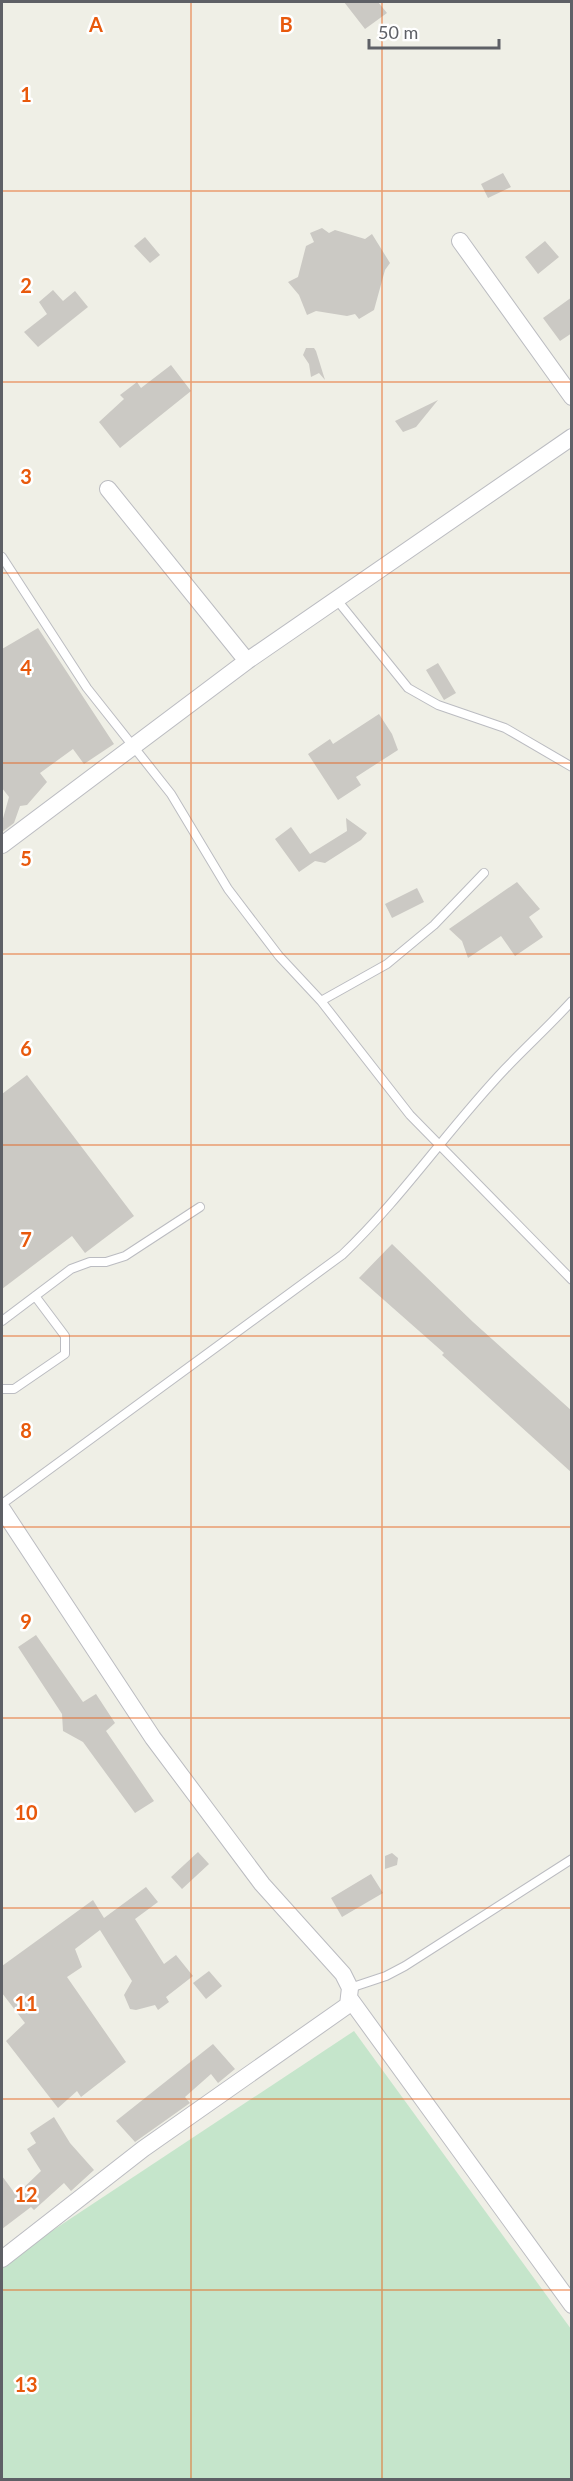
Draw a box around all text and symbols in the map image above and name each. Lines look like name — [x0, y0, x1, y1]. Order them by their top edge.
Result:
text: A — [88, 12, 103, 36]
text: B — [279, 12, 293, 36]
scale bar — [369, 12, 500, 50]
text: 50 m — [378, 21, 418, 43]
text: 1 — [20, 82, 32, 106]
text: 2 — [20, 273, 32, 297]
text: 3 — [20, 464, 32, 488]
text: 4 — [20, 655, 32, 679]
text: 5 — [20, 846, 32, 870]
text: 6 — [20, 1036, 32, 1060]
text: 7 — [20, 1227, 32, 1251]
text: 8 — [20, 1418, 32, 1442]
text: 9 — [20, 1609, 32, 1633]
text: 10 — [14, 1800, 38, 1824]
text: 11 — [14, 1991, 38, 2015]
text: 12 — [14, 2182, 38, 2206]
text: 13 — [14, 2372, 38, 2396]

